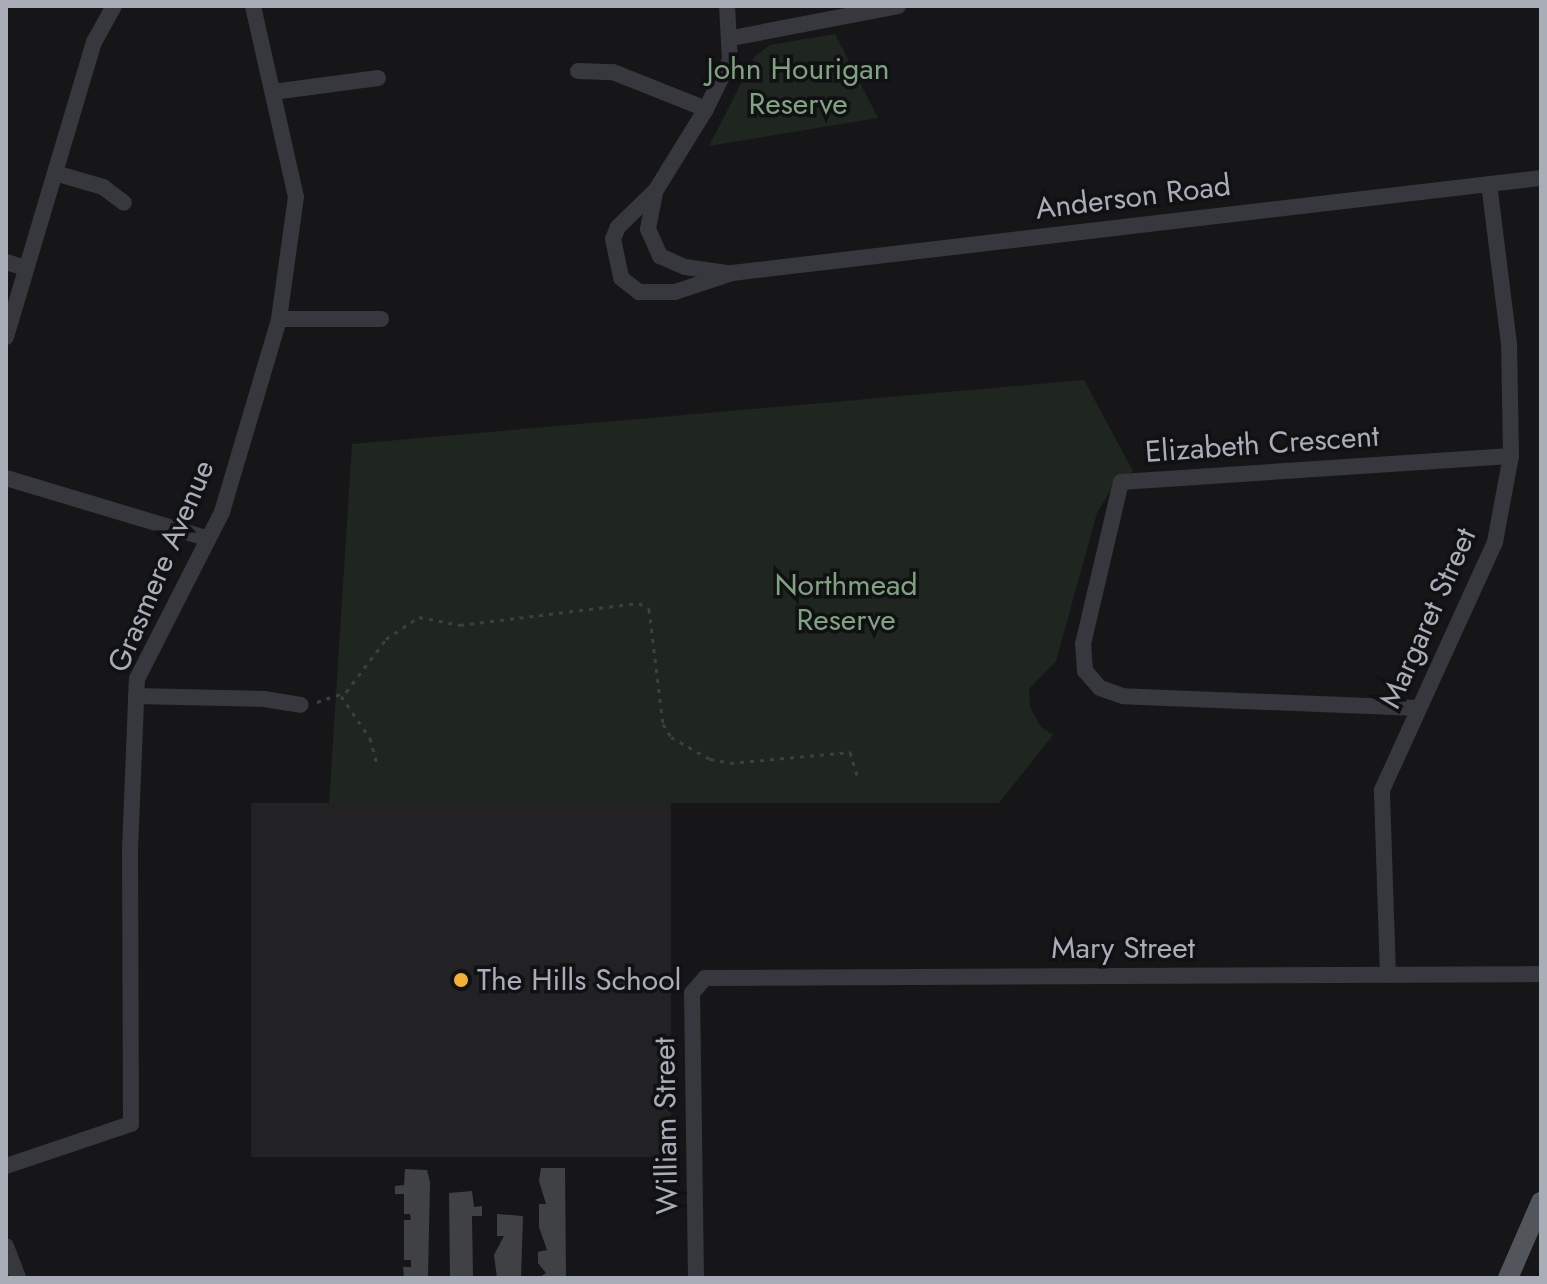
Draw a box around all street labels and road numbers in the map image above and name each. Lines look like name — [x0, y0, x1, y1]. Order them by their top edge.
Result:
street label: Anderson Road — [1033, 167, 1233, 227]
street label: Elizabeth Crescent — [1144, 418, 1380, 470]
street label: Grasmere Avenue — [100, 455, 222, 677]
street label: Margaret Street — [1372, 522, 1484, 714]
street label: Mary Street — [1051, 930, 1195, 966]
street label: William Street — [646, 1037, 686, 1215]

